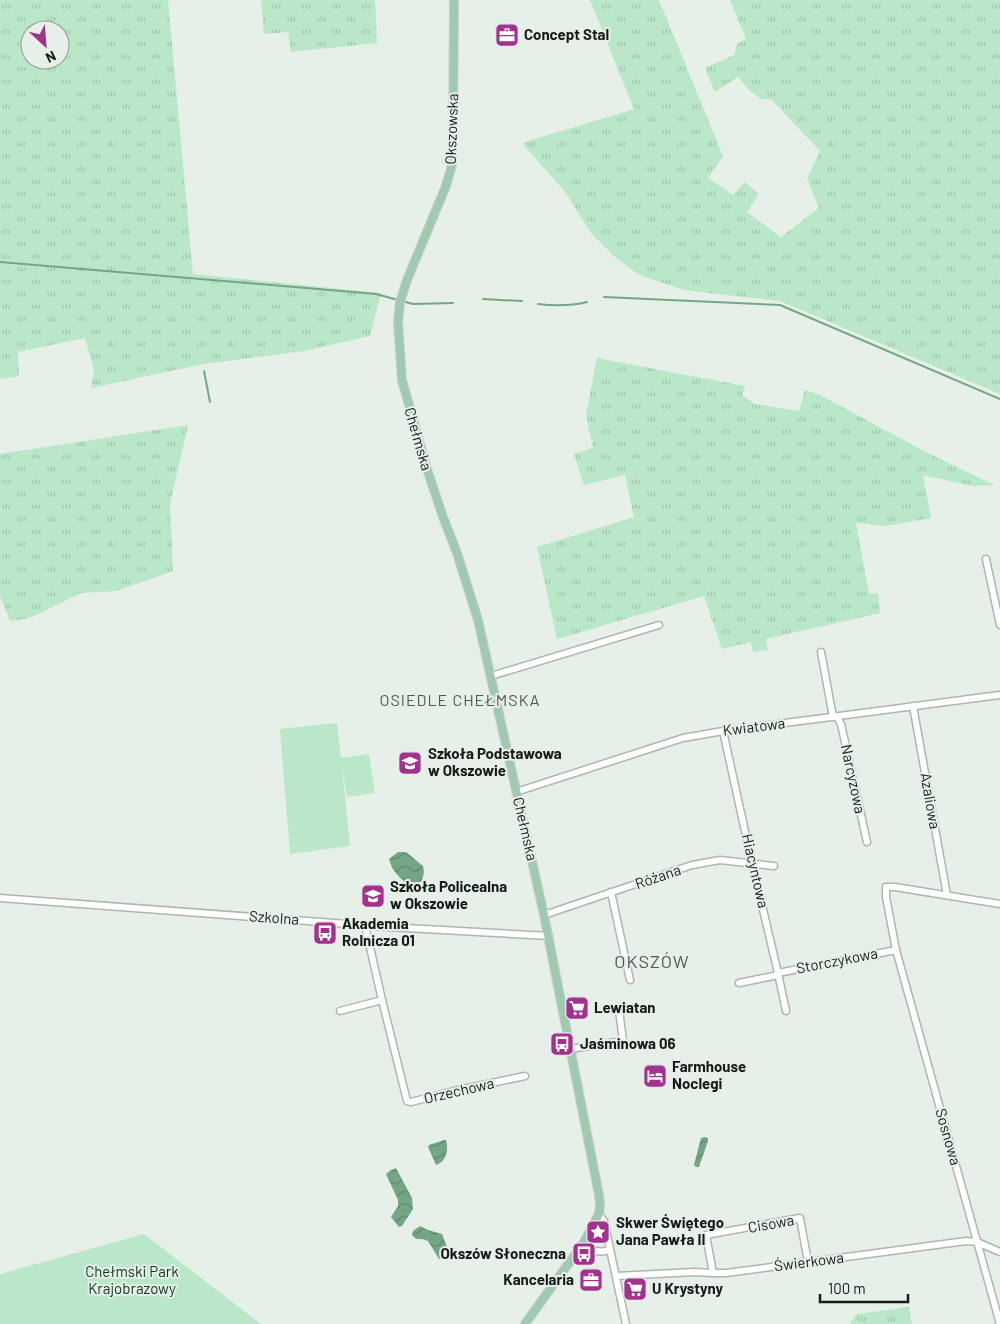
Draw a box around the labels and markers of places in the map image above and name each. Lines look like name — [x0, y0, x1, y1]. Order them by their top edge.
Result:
office icon: Concept Stal — [494, 22, 520, 48]
place label: Concept Stal — [524, 25, 609, 43]
place label: Szkoła Podstawowa w Okszowie — [428, 744, 562, 779]
school or university icon: Szkoła Podstawowa w Okszowie — [397, 750, 423, 776]
place label: Szkoła Policealna w Okszowie — [390, 877, 507, 912]
school or university icon: Szkoła Policealna w Okszowie — [360, 883, 386, 909]
place label: Akademia Rolnicza 01 — [342, 914, 415, 949]
bus stop icon: Akademia Rolnicza 01 — [312, 920, 338, 946]
supermarket icon: Lewiatan — [564, 995, 590, 1021]
place label: Lewiatan — [594, 998, 656, 1016]
bus stop icon: Jaśminowa 06 — [549, 1031, 575, 1057]
place label: Jaśminowa 06 — [580, 1034, 676, 1052]
place label: Farmhouse Noclegi — [672, 1057, 746, 1092]
hotel icon: Farmhouse Noclegi — [642, 1063, 668, 1089]
place label: Skwer Świętego Jana Pawła II — [616, 1213, 724, 1248]
place icon: Skwer Świętego Jana Pawła II — [585, 1219, 611, 1245]
bus stop icon: Okszów Słoneczna — [571, 1241, 597, 1267]
place label: Okszów Słoneczna — [441, 1244, 566, 1262]
office icon: Kancelaria — [578, 1267, 604, 1293]
place label: Kancelaria — [503, 1270, 574, 1288]
supermarket icon: U Krystyny — [622, 1276, 648, 1302]
place label: U Krystyny — [652, 1279, 723, 1297]

